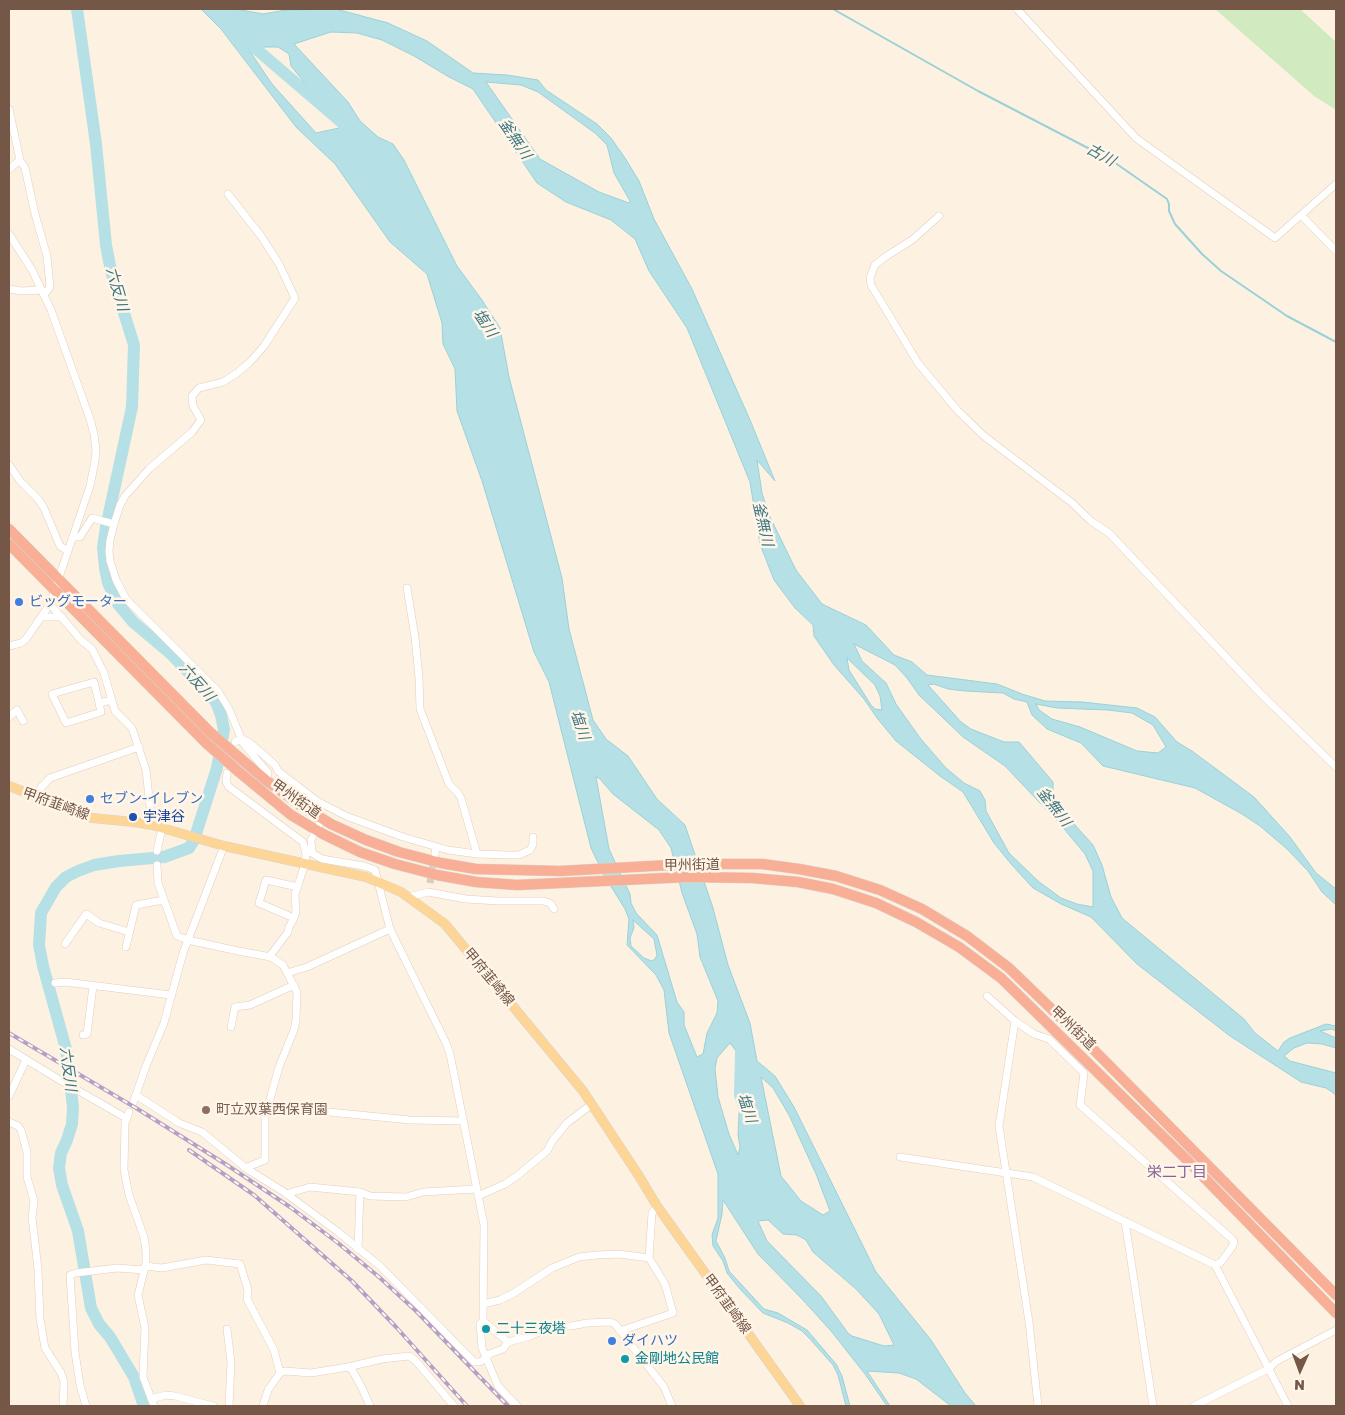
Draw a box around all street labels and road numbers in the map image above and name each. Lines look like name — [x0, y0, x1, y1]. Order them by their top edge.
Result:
street label: 甲州街道 — [268, 776, 324, 822]
street label: 甲府韮崎線 — [20, 784, 92, 824]
street label: 甲州街道 — [664, 856, 720, 874]
street label: 甲府韮崎線 — [460, 945, 518, 1009]
street label: 甲州街道 — [1047, 1003, 1099, 1053]
street label: 甲府韮崎線 — [700, 1271, 754, 1337]

